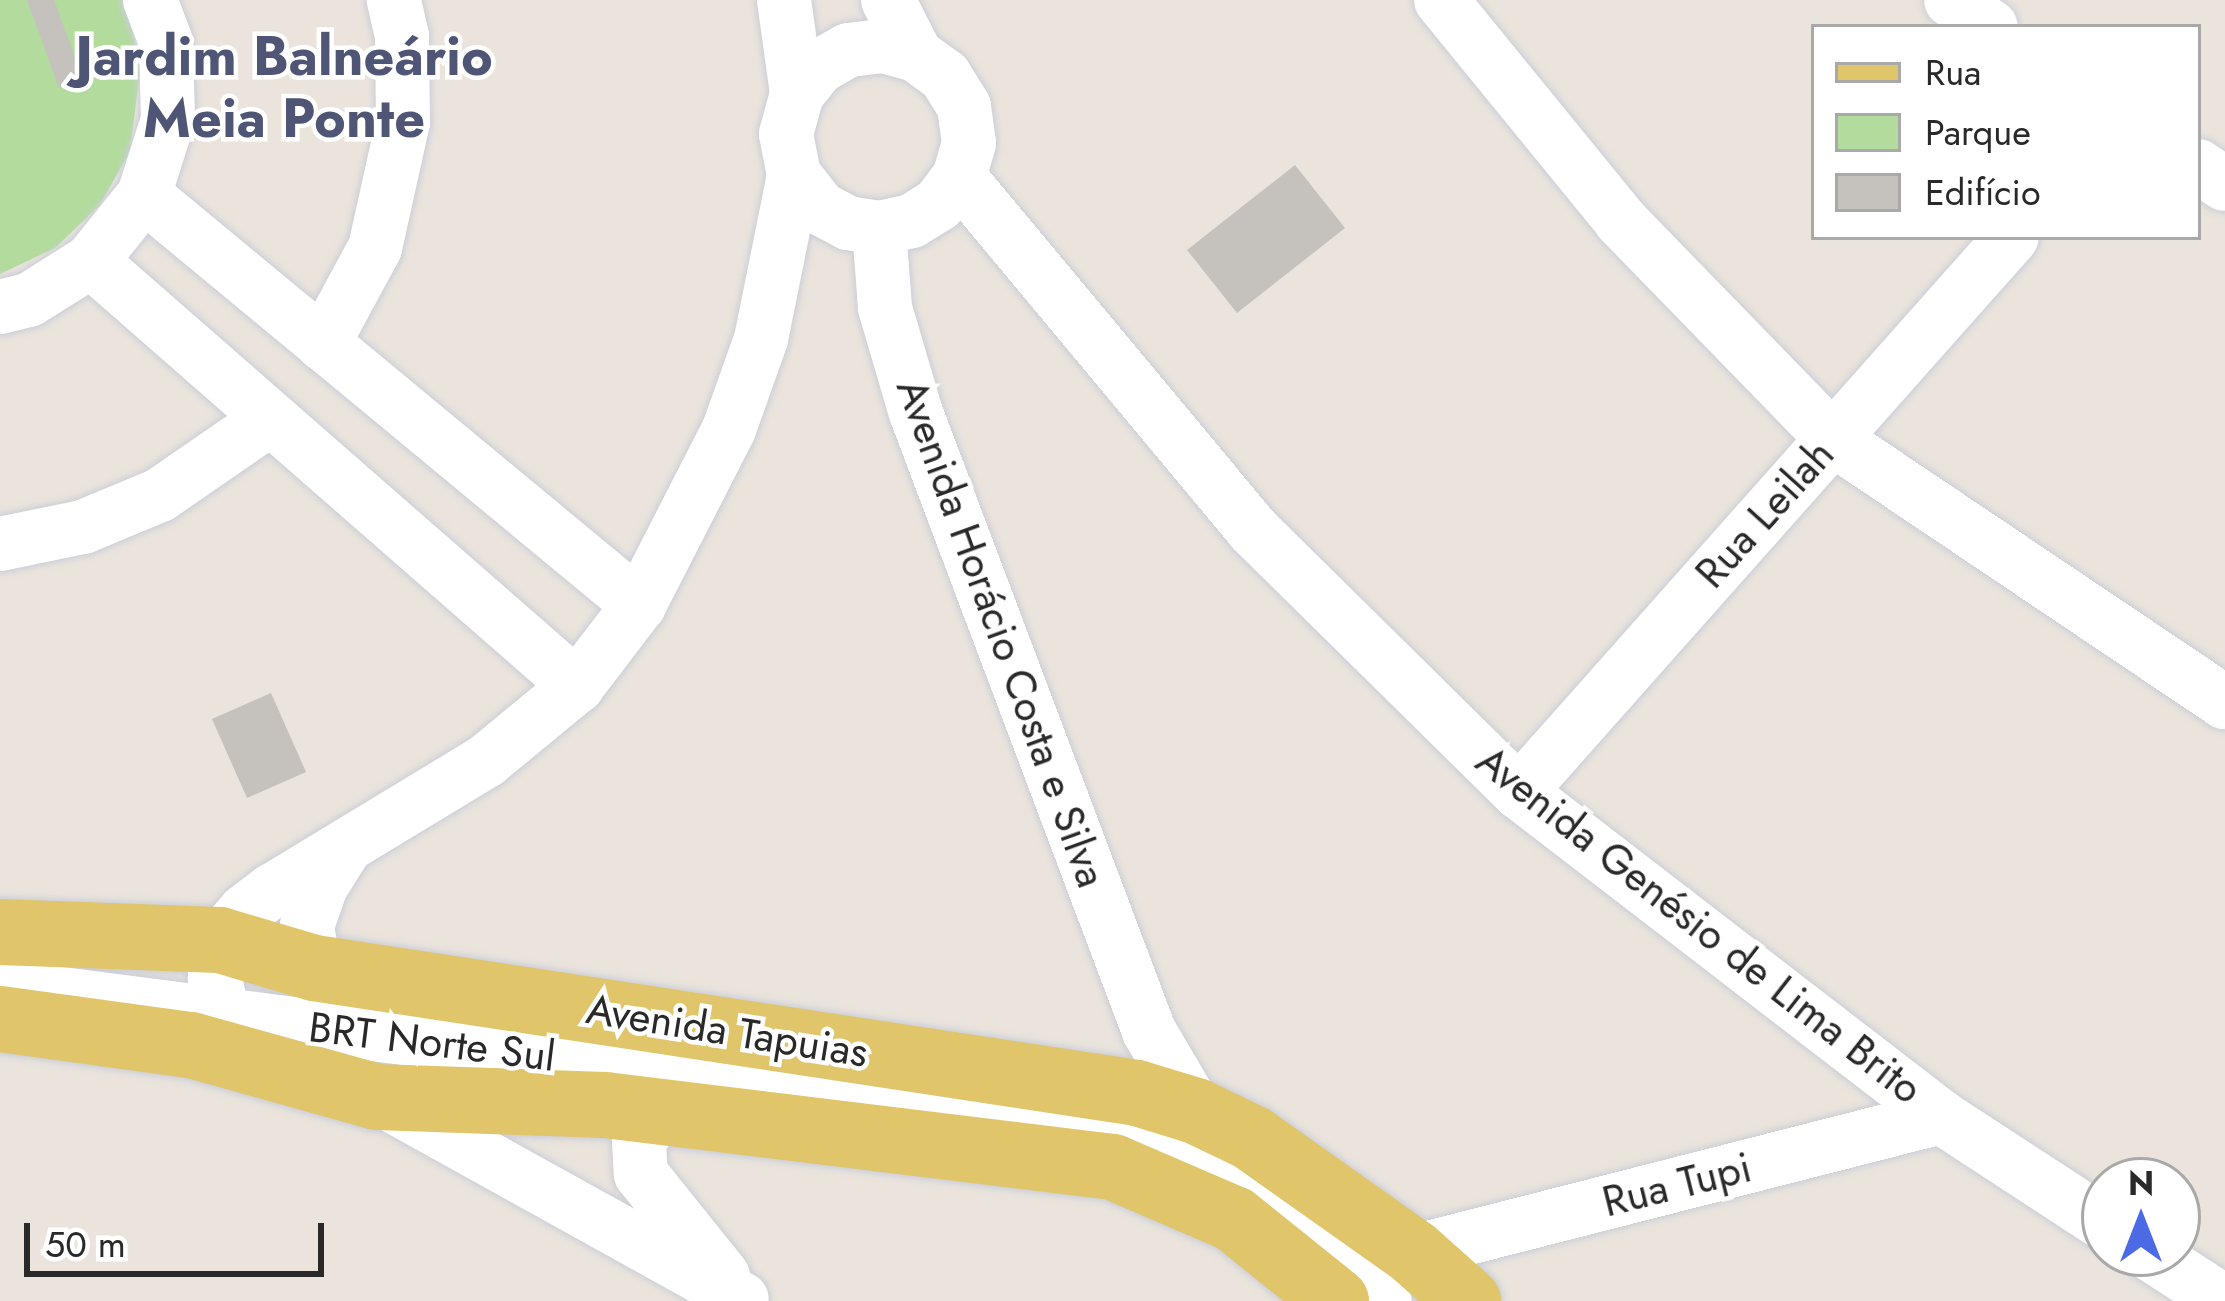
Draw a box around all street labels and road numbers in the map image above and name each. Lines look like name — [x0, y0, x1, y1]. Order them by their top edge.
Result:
street label: Avenida Horácio Costa e Silva — [885, 372, 1117, 894]
street label: Rua Leilah — [1685, 430, 1845, 598]
street label: Avenida Genésio de Lima Brito — [1466, 735, 1932, 1115]
street label: Avenida Tapuias — [583, 984, 871, 1078]
street label: BRT Norte Sul — [306, 1002, 558, 1082]
street label: Rua Tupi — [1597, 1142, 1757, 1228]

